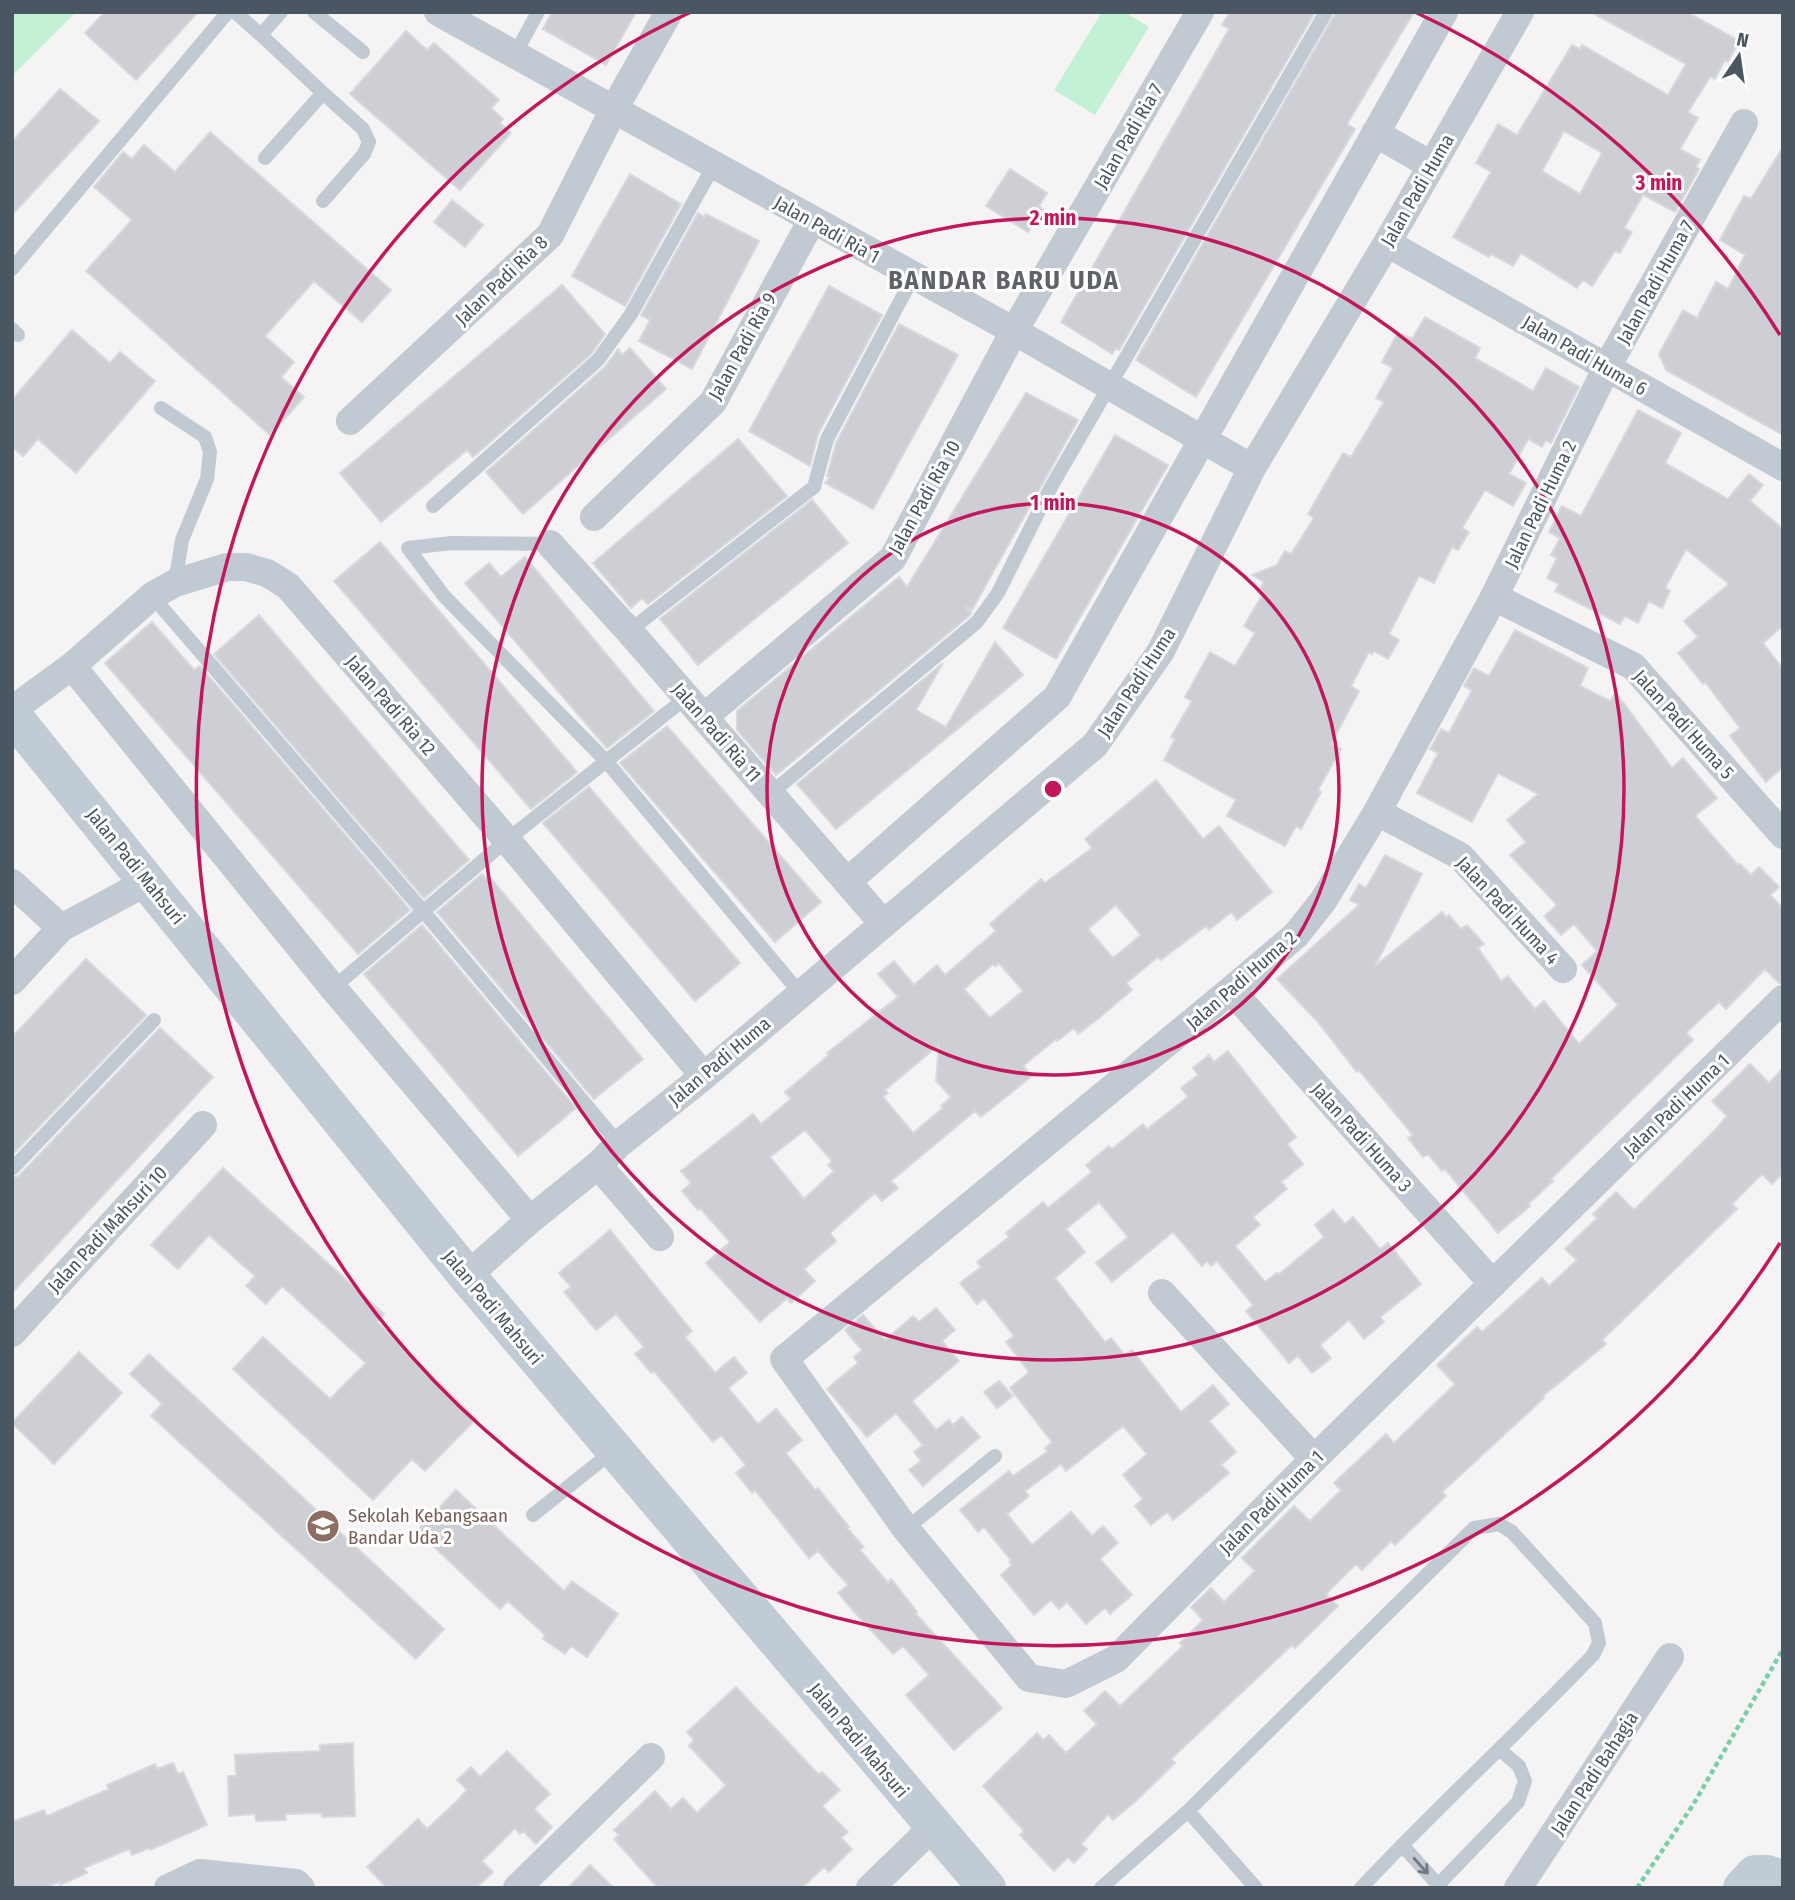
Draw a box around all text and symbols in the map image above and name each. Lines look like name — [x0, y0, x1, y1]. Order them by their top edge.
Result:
north arrow — [1704, 21, 1774, 91]
text: N — [1735, 27, 1751, 52]
street label: Jalan Padi Ria 7 — [1089, 79, 1168, 193]
street label: Jalan Padi Huma — [1376, 130, 1459, 251]
text: 3 min — [1635, 170, 1682, 196]
street label: Jalan Padi Ria 1 — [770, 191, 884, 268]
text: 2 min — [1029, 205, 1076, 231]
street label: Jalan Padi Huma 7 — [1612, 216, 1699, 348]
street label: Jalan Padi Ria 8 — [451, 231, 552, 330]
district label: BANDAR BARU UDA — [888, 265, 1120, 296]
street label: Jalan Padi Ria 9 — [704, 289, 781, 404]
street label: Jalan Padi Huma 6 — [1518, 310, 1651, 400]
street label: Jalan Padi Ria 10 — [884, 436, 965, 558]
street label: Jalan Padi Huma 2 — [1500, 437, 1581, 572]
text: 1 min — [1030, 490, 1076, 516]
street label: Jalan Padi Huma — [1092, 623, 1180, 741]
street label: Jalan Padi Ria 12 — [341, 650, 440, 760]
street label: Jalan Padi Huma 5 — [1628, 665, 1739, 784]
street label: Jalan Padi Ria 11 — [667, 678, 766, 787]
centre of rings — [1041, 777, 1065, 801]
street label: Jalan Padi Mahsuri — [82, 804, 190, 929]
street label: Jalan Padi Huma 4 — [1452, 851, 1564, 969]
street label: Jalan Padi Huma 2 — [1181, 926, 1301, 1035]
street label: Jalan Padi Huma — [664, 1012, 775, 1111]
street label: Jalan Padi Huma 1 — [1619, 1049, 1734, 1162]
street label: Jalan Padi Huma 3 — [1307, 1078, 1417, 1197]
street label: Jalan Padi Mahsuri 10 — [43, 1161, 172, 1297]
street label: Jalan Padi Mahsuri — [438, 1245, 547, 1369]
street label: Jalan Padi Huma 1 — [1214, 1445, 1328, 1559]
place label: Sekolah Kebangsaan Bandar Uda 2 — [348, 1504, 508, 1549]
school or university icon: Sekolah Kebangsaan Bandar Uda 2 — [304, 1507, 342, 1545]
street label: Jalan Padi Mahsuri — [804, 1678, 913, 1802]
street label: Jalan Padi Bahagia — [1546, 1707, 1643, 1839]
one-way arrow — [1413, 1857, 1429, 1875]

